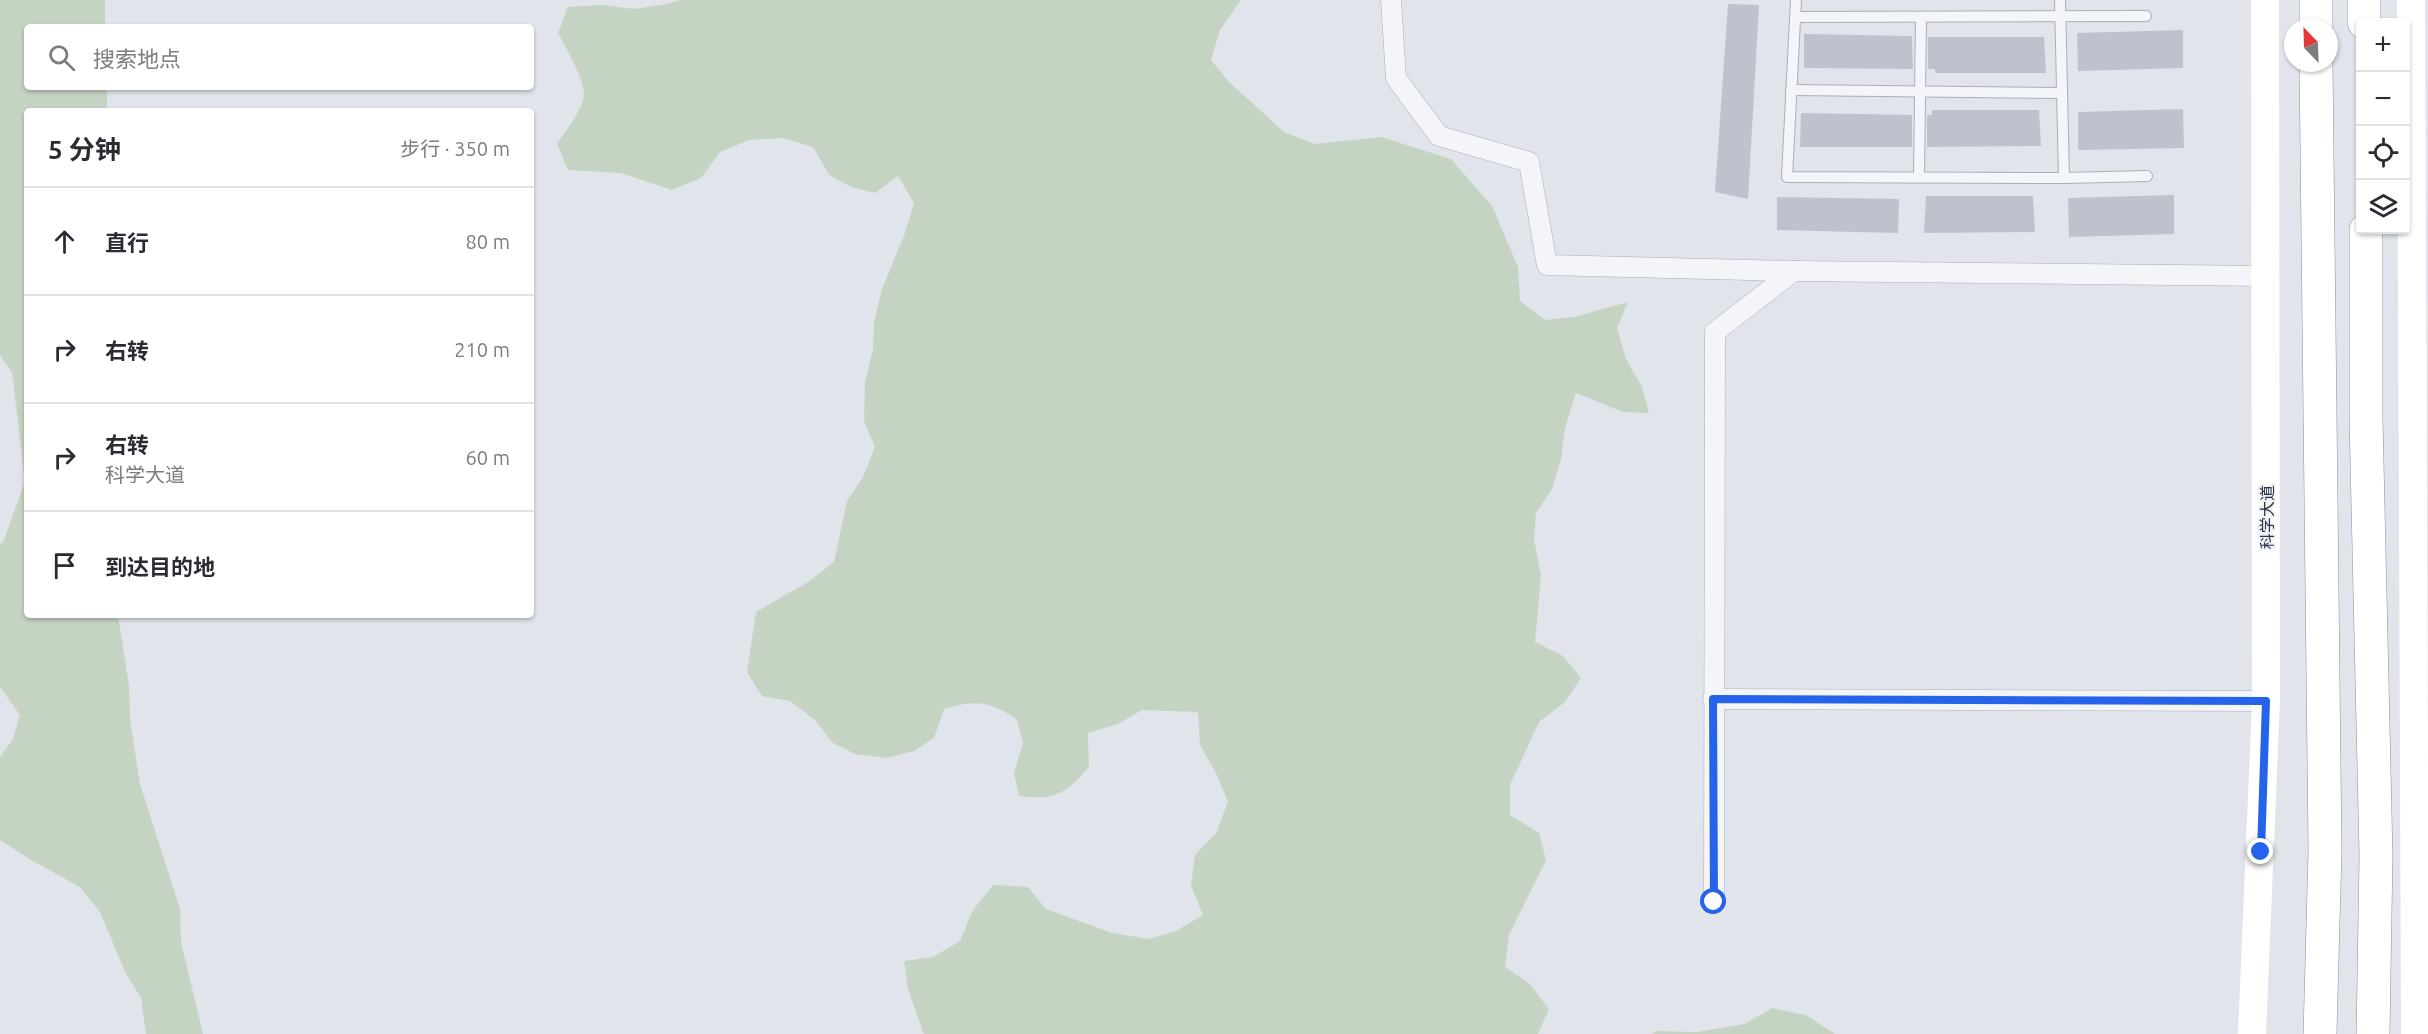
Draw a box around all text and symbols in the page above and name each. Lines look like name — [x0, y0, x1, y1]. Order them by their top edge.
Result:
north arrow — [2284, 18, 2338, 72]
map controls — [2356, 18, 2410, 234]
button: + — [2356, 18, 2410, 72]
search box — [24, 24, 534, 90]
icon: search — [45, 41, 78, 74]
text: 搜索地点 — [93, 46, 181, 71]
button: − — [2356, 72, 2410, 126]
button: locate — [2356, 126, 2410, 180]
text: 5 分钟 — [48, 135, 121, 164]
text: 步行 · 350 m — [400, 137, 510, 160]
button: layers — [2356, 180, 2410, 234]
icon: ahead — [48, 225, 81, 258]
text: 直行 — [105, 230, 149, 255]
text: 80 m — [466, 230, 510, 253]
icon: right — [48, 333, 81, 366]
text: 右转 — [105, 338, 149, 363]
text: 210 m — [454, 338, 510, 361]
text: 右转 — [105, 432, 149, 457]
icon: right — [48, 441, 81, 474]
text: 60 m — [466, 446, 510, 469]
text: 科学大道 — [105, 463, 185, 486]
street label: 科学大道 — [2258, 485, 2276, 549]
icon: arrive — [48, 549, 81, 582]
text: 到达目的地 — [105, 554, 215, 579]
route end — [2247, 838, 2273, 864]
route start — [1700, 888, 1726, 914]

